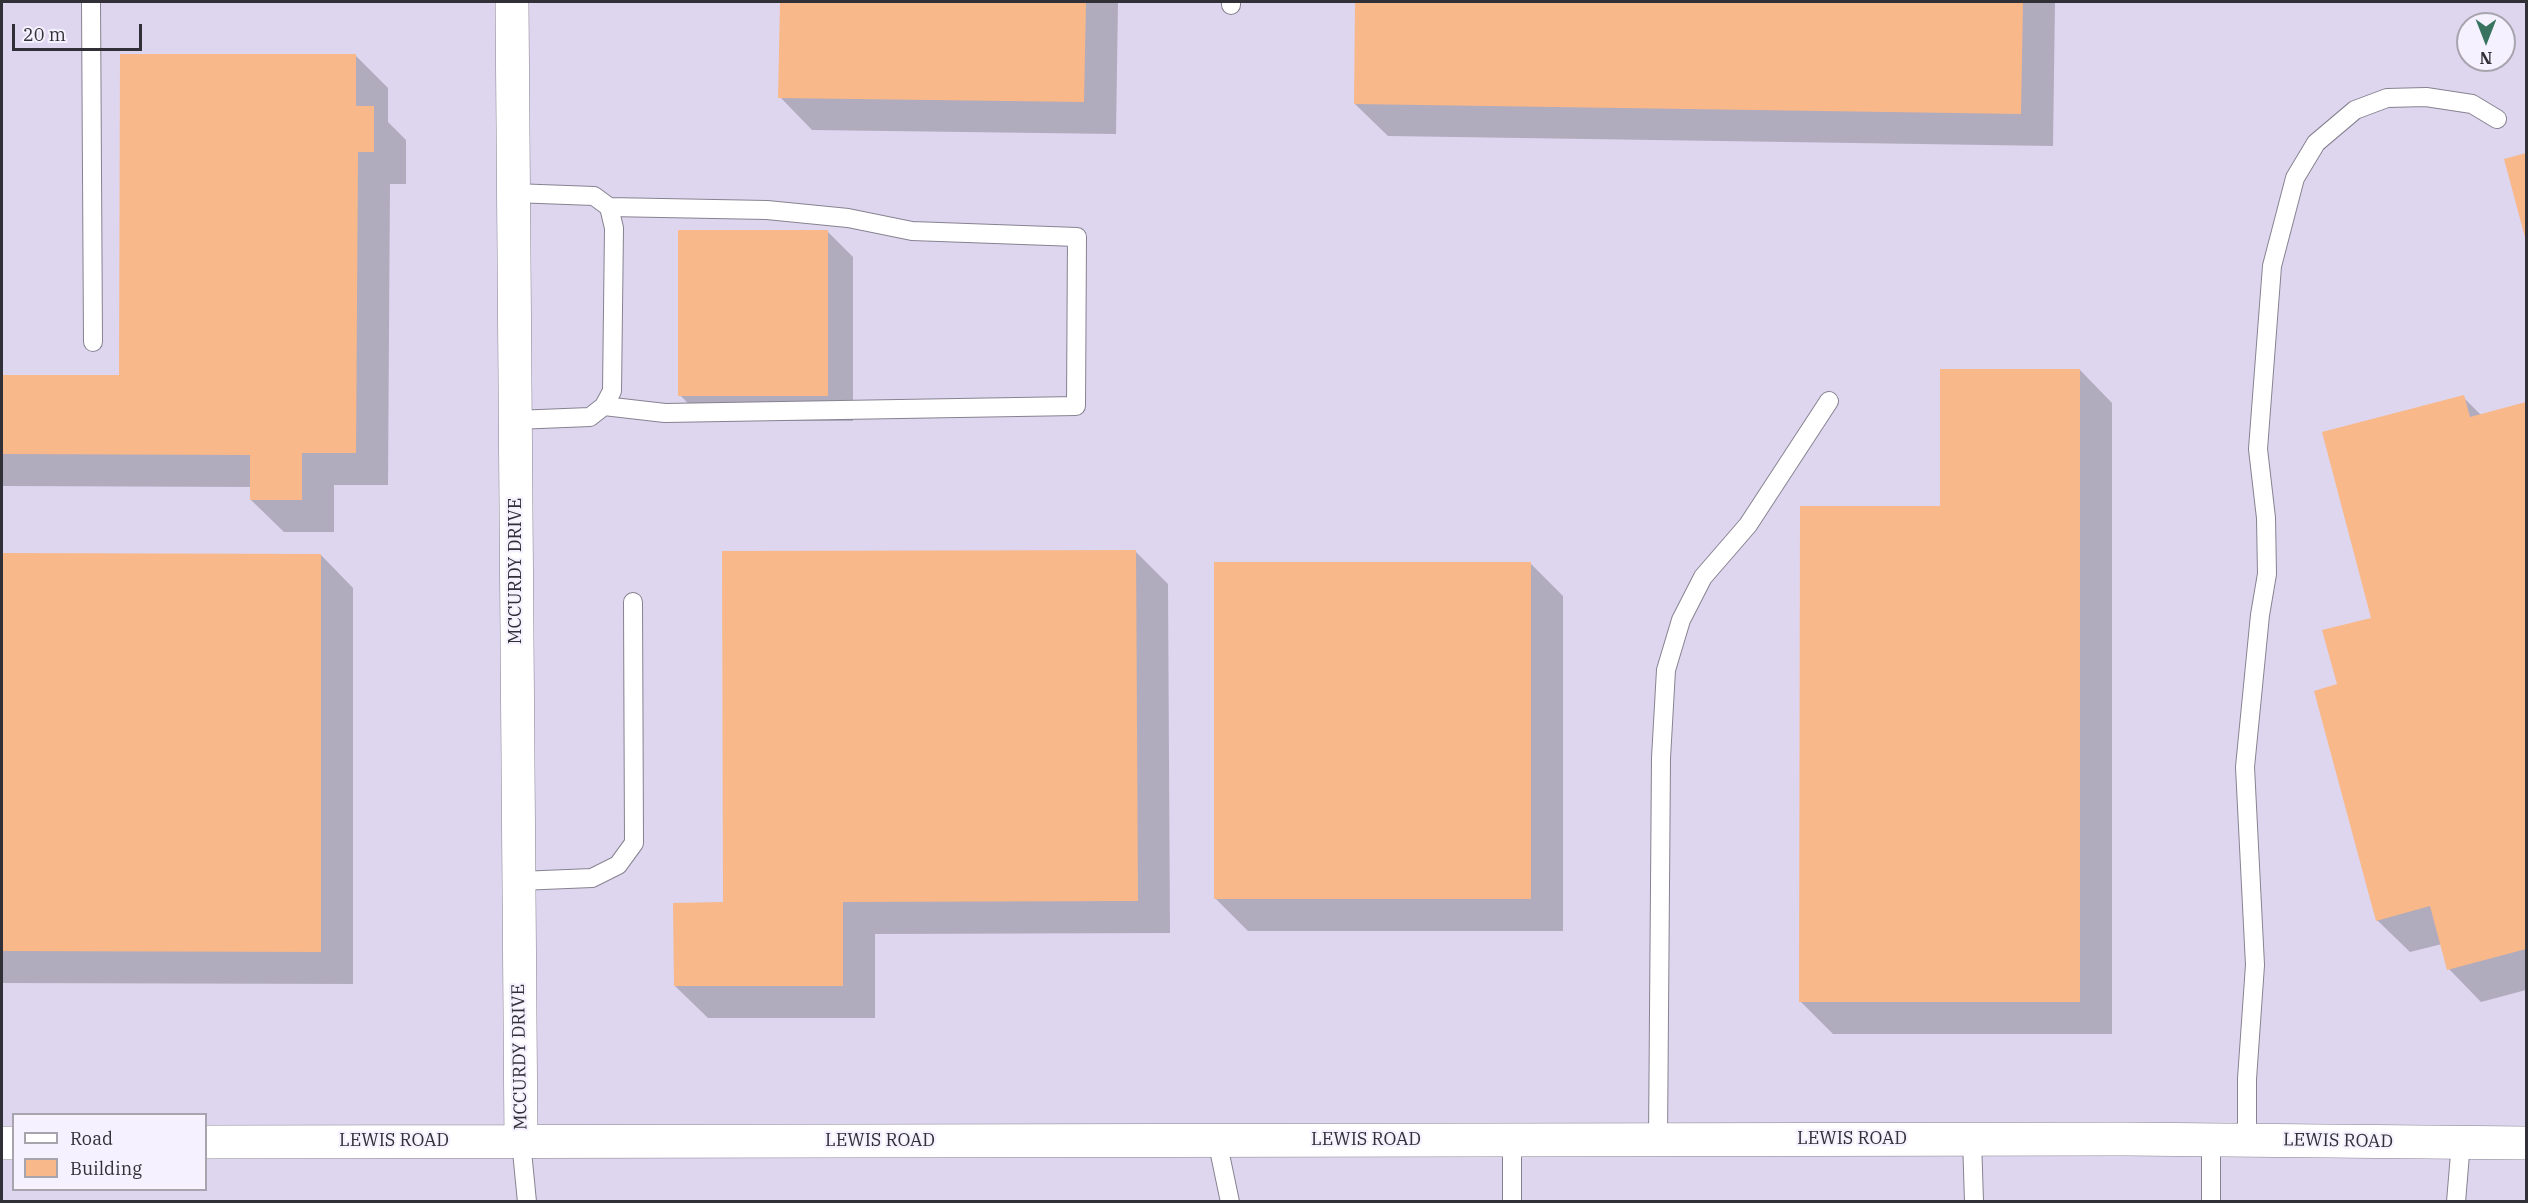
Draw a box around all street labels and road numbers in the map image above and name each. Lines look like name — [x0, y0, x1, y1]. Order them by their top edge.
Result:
street label: MCCURDY DRIVE — [505, 498, 527, 644]
street label: MCCURDY DRIVE — [508, 984, 532, 1130]
street label: LEWIS ROAD — [1797, 1128, 1907, 1150]
street label: LEWIS ROAD — [1311, 1129, 1421, 1151]
street label: LEWIS ROAD — [2283, 1129, 2393, 1153]
street label: LEWIS ROAD — [339, 1130, 449, 1152]
street label: LEWIS ROAD — [825, 1130, 935, 1152]

